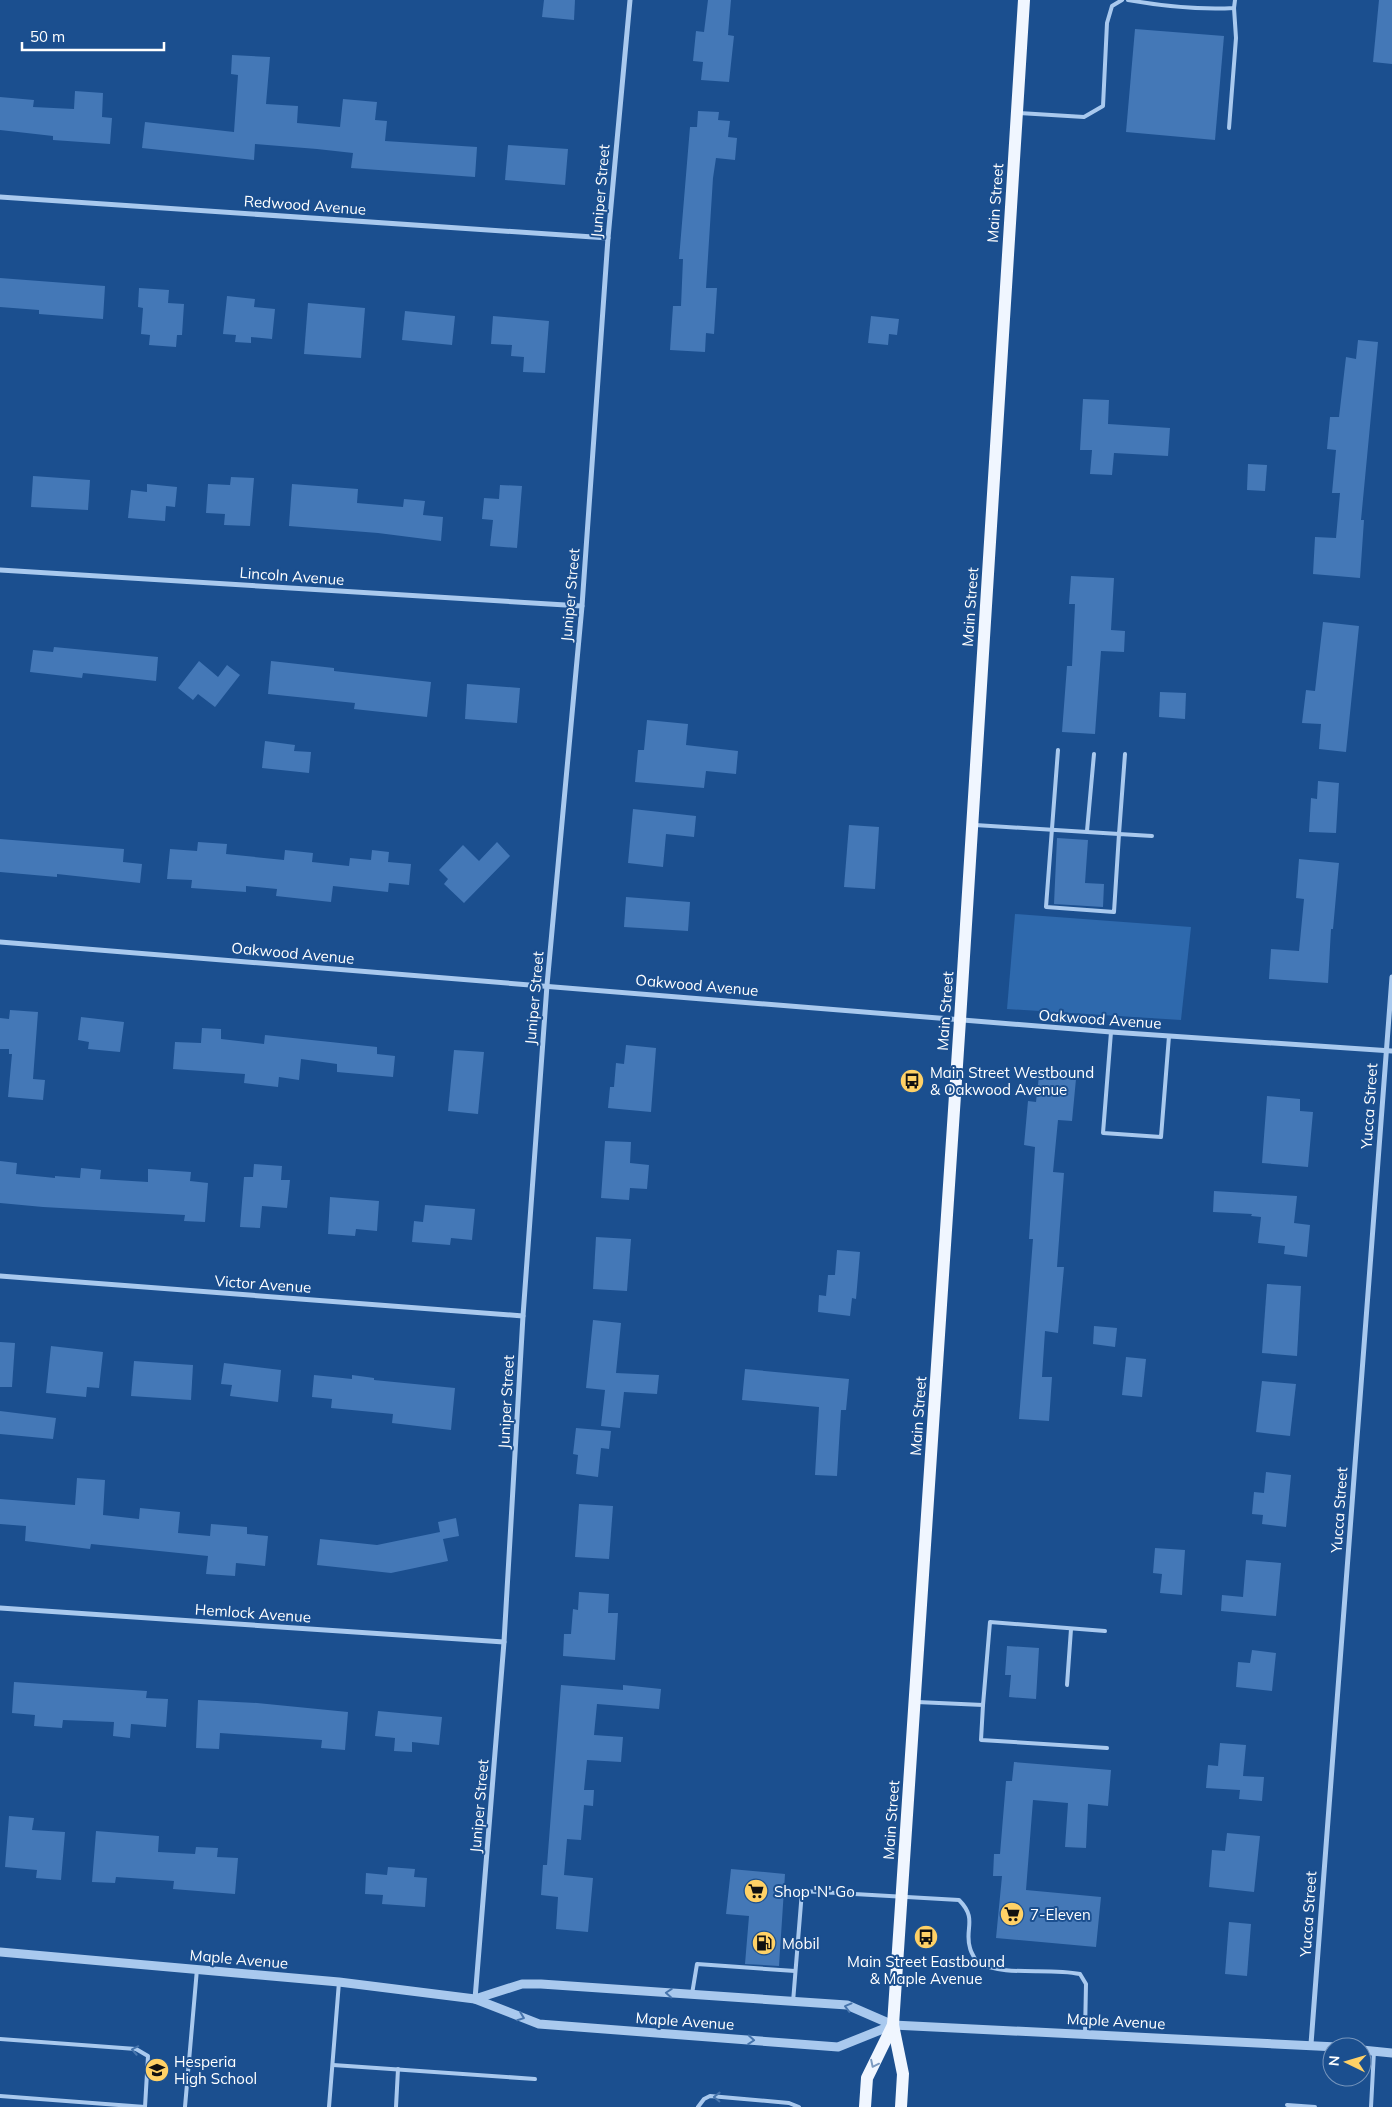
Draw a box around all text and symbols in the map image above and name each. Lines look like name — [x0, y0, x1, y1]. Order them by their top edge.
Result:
scale bar — [22, 20, 165, 52]
text: 50 m — [30, 27, 65, 46]
street label: Juniper Street — [586, 143, 614, 239]
street label: Main Street — [983, 163, 1007, 243]
street label: Redwood Avenue — [243, 191, 367, 219]
street label: Juniper Street — [556, 547, 584, 643]
street label: Lincoln Avenue — [239, 563, 345, 589]
street label: Main Street — [958, 567, 982, 647]
street label: Oakwood Avenue — [231, 938, 355, 968]
street label: Juniper Street — [520, 950, 548, 1046]
street label: Oakwood Avenue — [635, 970, 759, 1000]
street label: Main Street — [933, 971, 957, 1051]
street label: Oakwood Avenue — [1038, 1005, 1162, 1033]
place label: Main Street Westbound & Oakwood Avenue — [930, 1063, 1094, 1099]
street label: Yucca Street — [1356, 1063, 1381, 1150]
bus stop icon: Main Street Westbound & Oakwood Avenue — [899, 1068, 925, 1094]
street label: Victor Avenue — [214, 1271, 312, 1297]
street label: Juniper Street — [494, 1355, 518, 1449]
street label: Main Street — [906, 1376, 930, 1456]
street label: Yucca Street — [1326, 1467, 1351, 1554]
street label: Hemlock Avenue — [194, 1599, 312, 1627]
street label: Juniper Street — [465, 1758, 493, 1854]
street label: Main Street — [879, 1780, 903, 1860]
street label: Yucca Street — [1295, 1871, 1320, 1958]
supermarket icon: Shop 'N' Go — [743, 1878, 769, 1904]
place label: Shop 'N' Go — [774, 1882, 855, 1901]
supermarket icon: 7-Eleven — [999, 1901, 1025, 1927]
place label: 7-Eleven — [1030, 1905, 1091, 1924]
bus stop icon: Main Street Eastbound & Maple Avenue — [913, 1924, 939, 1950]
fuel station icon: Mobil — [751, 1930, 777, 1956]
place label: Mobil — [782, 1934, 820, 1953]
street label: Maple Avenue — [189, 1945, 289, 1973]
place label: Main Street Eastbound & Maple Avenue — [847, 1952, 1005, 1988]
one-way arrow — [664, 1987, 672, 1998]
one-way arrow — [844, 2002, 852, 2013]
street label: Maple Avenue — [635, 2008, 735, 2034]
street label: Maple Avenue — [1066, 2009, 1166, 2033]
one-way arrow — [516, 2011, 525, 2021]
one-way arrow — [748, 2034, 756, 2045]
north arrow — [1322, 2037, 1372, 2087]
one-way arrow — [131, 2045, 140, 2056]
place label: Hesperia High School — [174, 2052, 257, 2088]
text: N — [1325, 2055, 1343, 2067]
school or university icon: Hesperia High School — [144, 2057, 170, 2083]
one-way arrow — [870, 2059, 880, 2068]
one-way arrow — [712, 2092, 720, 2102]

